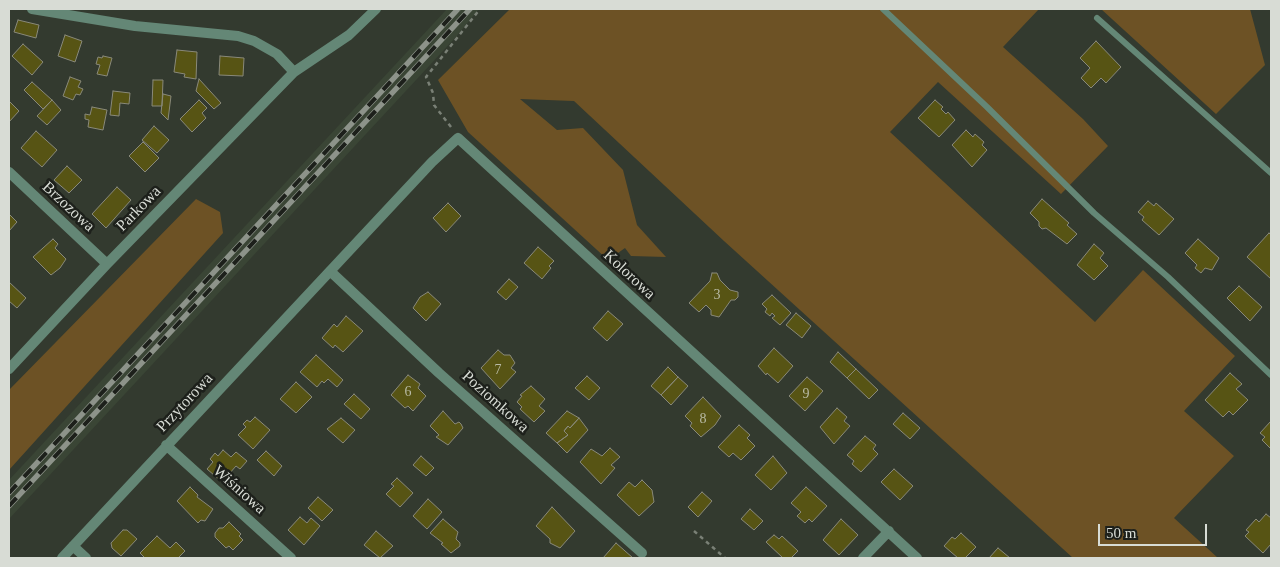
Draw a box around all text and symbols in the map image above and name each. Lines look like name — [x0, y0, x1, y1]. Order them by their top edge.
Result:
street label: Brzozowa — [38, 178, 98, 236]
street label: Parkowa — [113, 182, 165, 236]
street label: Kolorowa — [599, 246, 659, 304]
house number: 3 — [714, 287, 720, 303]
house number: 7 — [494, 362, 502, 378]
street label: Poziomkowa — [458, 367, 532, 437]
street label: Przytorowa — [153, 369, 217, 437]
house number: 6 — [404, 384, 412, 400]
house number: 9 — [802, 386, 809, 402]
house number: 8 — [700, 411, 706, 427]
street label: Wiśniowa — [209, 461, 269, 519]
scale bar — [1100, 514, 1209, 546]
text: 50 m — [1106, 525, 1136, 541]

